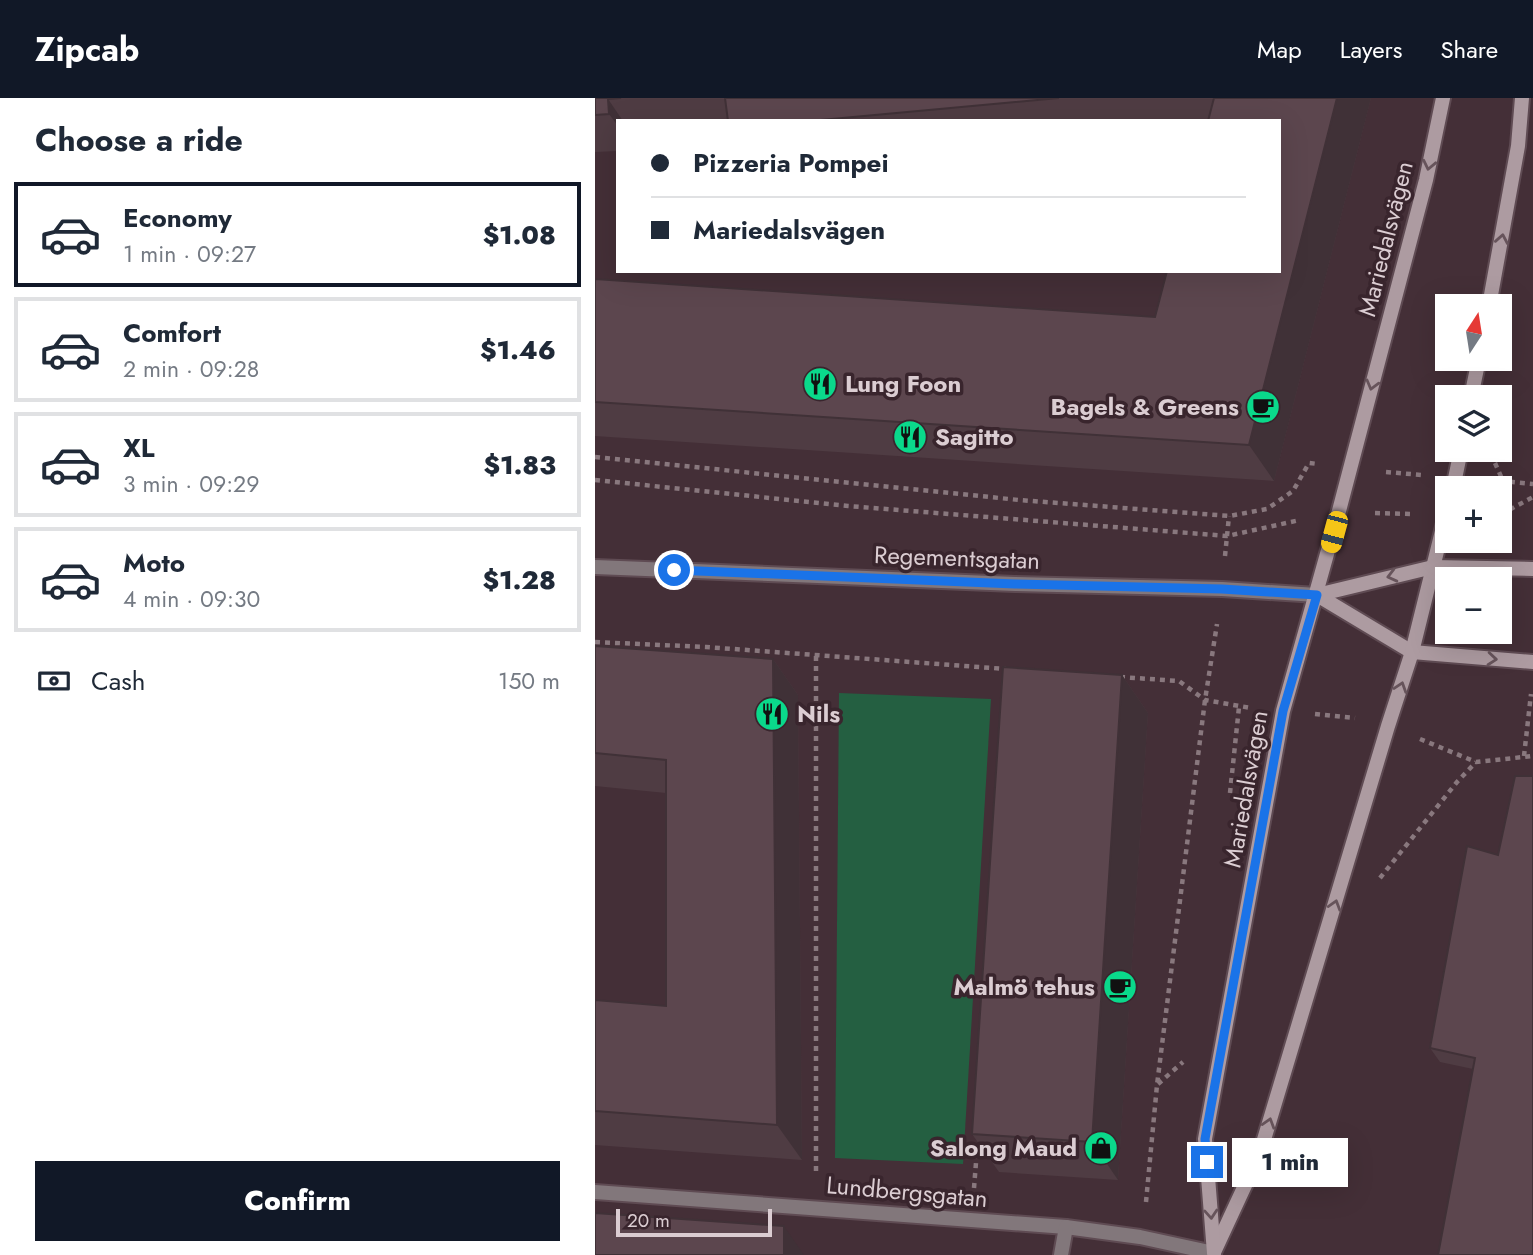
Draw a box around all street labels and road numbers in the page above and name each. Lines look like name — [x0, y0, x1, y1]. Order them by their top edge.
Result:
street label: Mariedalsvägen — [1349, 158, 1422, 320]
street label: Regementsgatan — [873, 537, 1041, 578]
street label: Mariedalsvägen — [1214, 708, 1277, 870]
street label: Lundbergsgatan — [825, 1167, 989, 1216]

